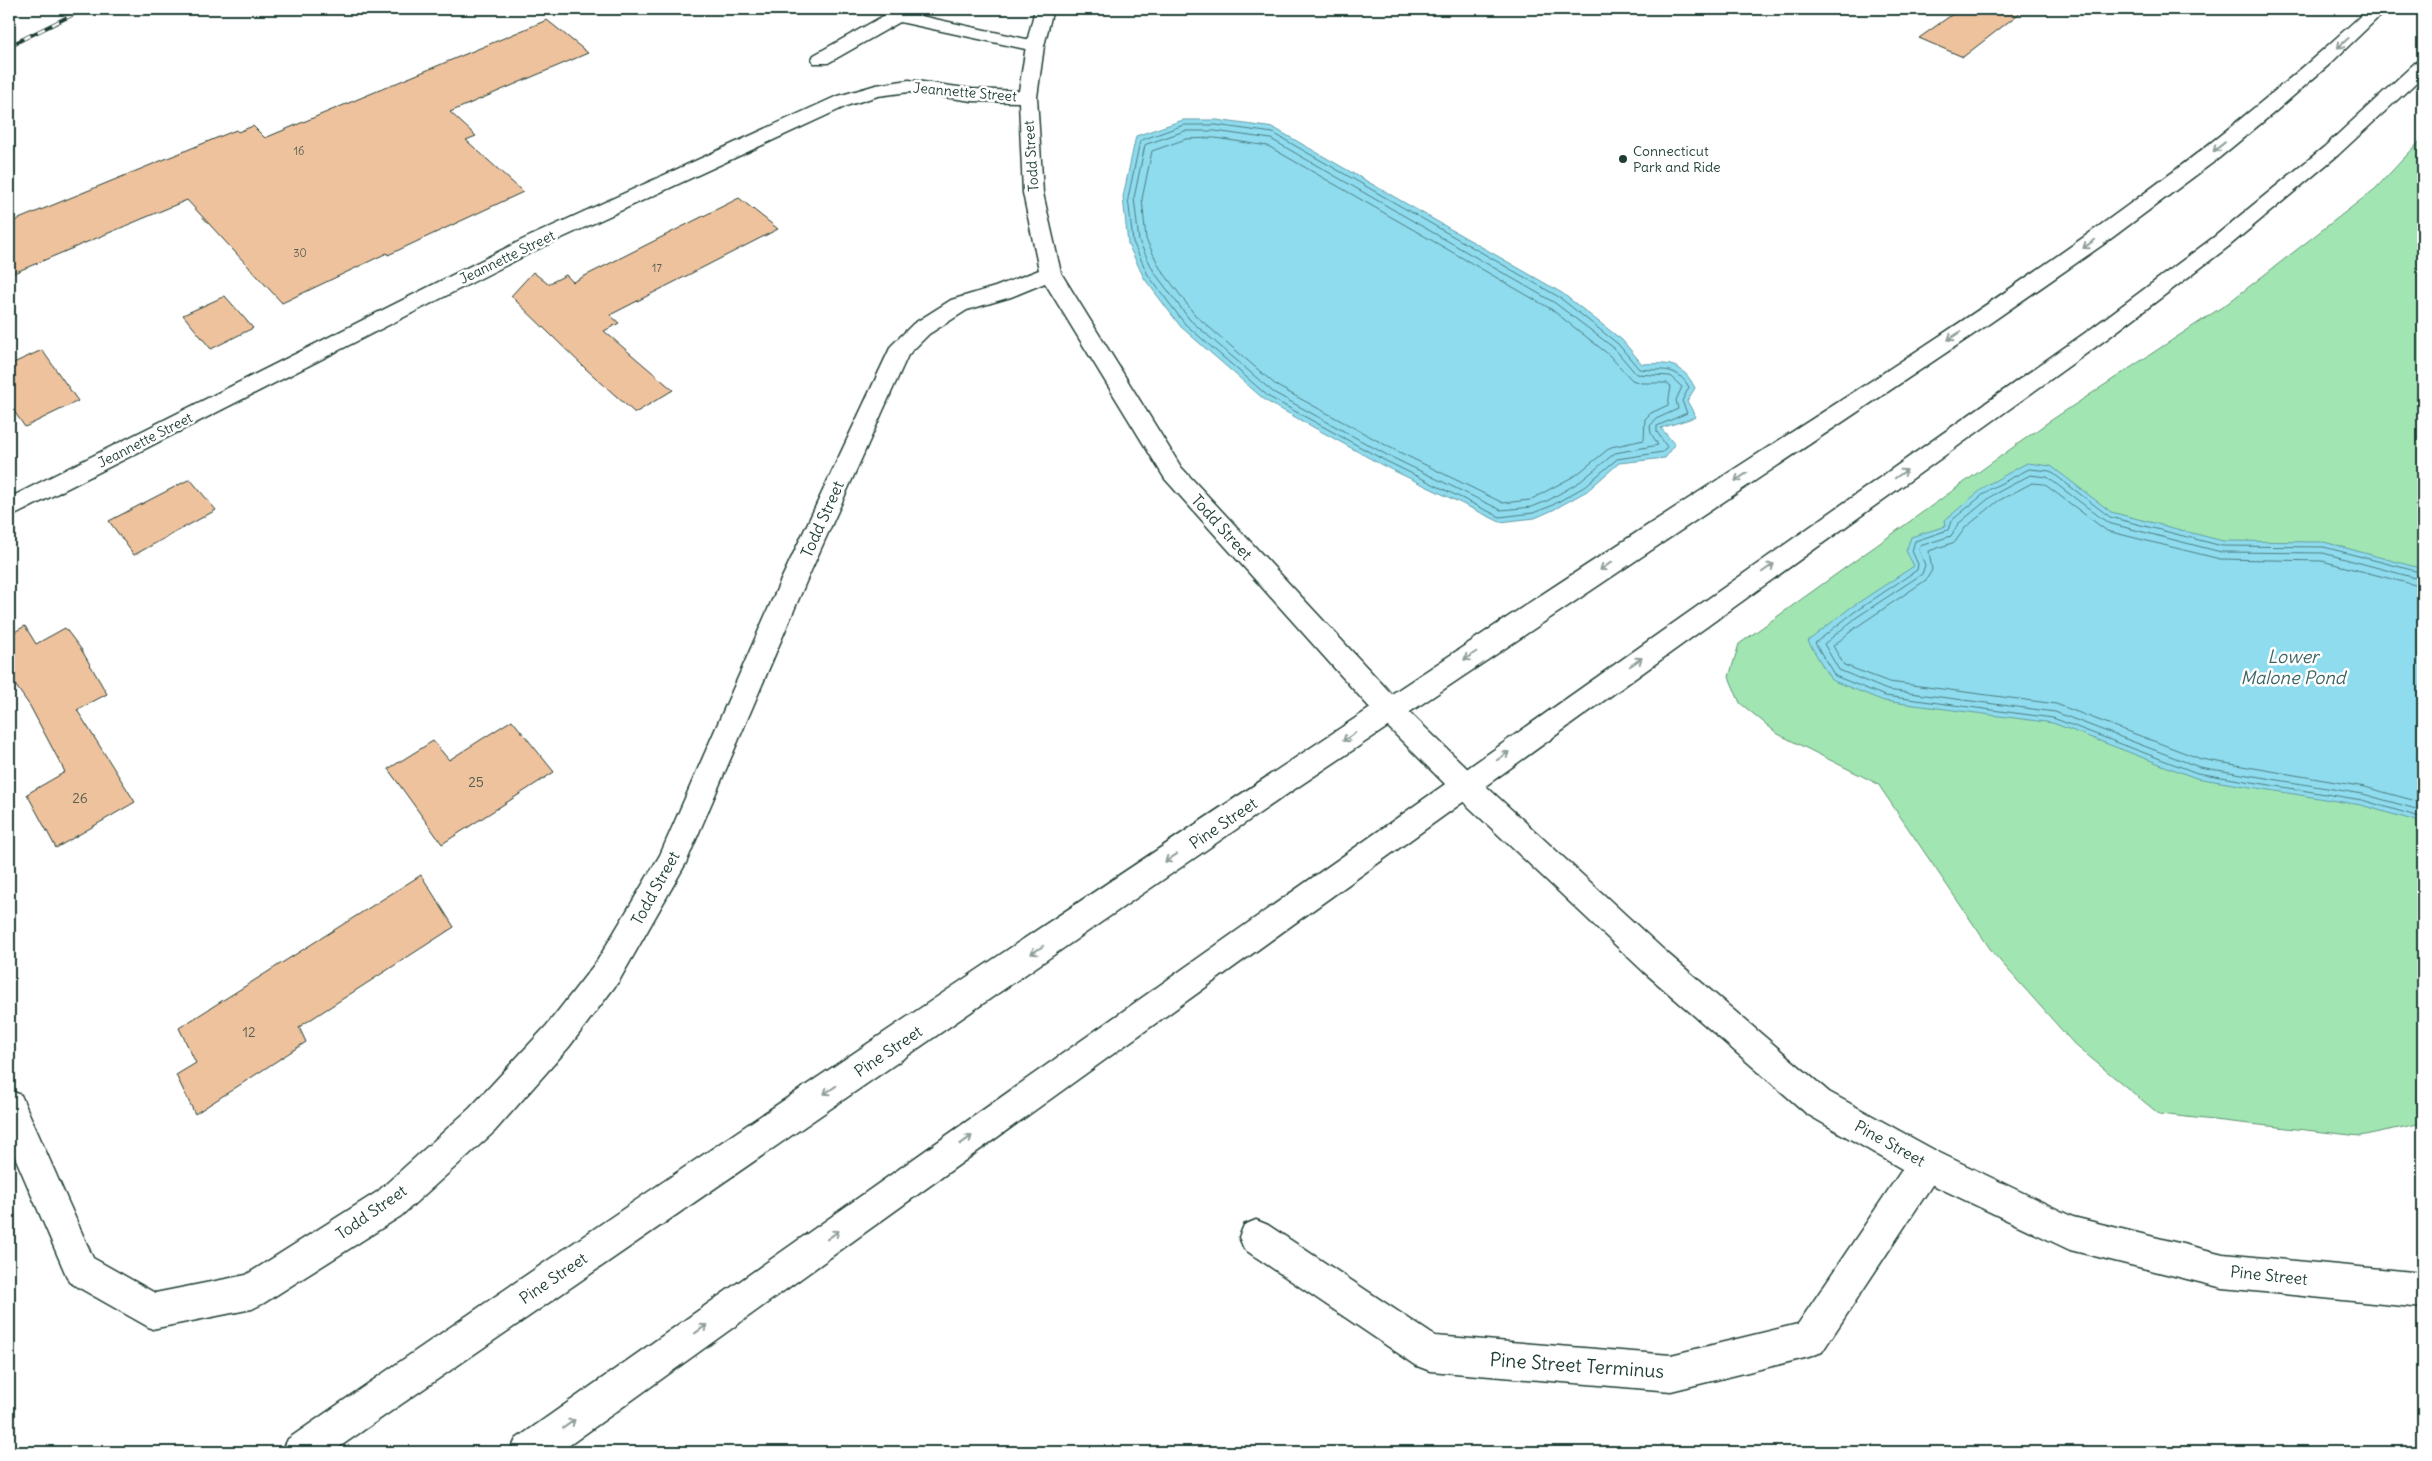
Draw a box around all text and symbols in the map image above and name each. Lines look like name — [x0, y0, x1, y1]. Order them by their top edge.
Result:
one-way arrow — [2337, 37, 2350, 48]
street label: Jeannette Street — [912, 79, 1018, 106]
street label: Todd Street — [1020, 119, 1042, 192]
place label: Connecticut Park and Ride — [1633, 142, 1721, 176]
one-way arrow — [2213, 142, 2226, 153]
house number: 16 — [294, 144, 304, 158]
marker: Connecticut Park and Ride — [1617, 153, 1629, 165]
street label: Jeannette Street — [456, 226, 558, 288]
one-way arrow — [2082, 239, 2096, 249]
house number: 30 — [293, 246, 307, 260]
house number: 17 — [652, 261, 662, 275]
one-way arrow — [1948, 331, 1962, 341]
street label: Jeannette Street — [95, 408, 196, 472]
one-way arrow — [1894, 469, 1908, 479]
one-way arrow — [1735, 472, 1749, 482]
street label: Todd Street — [796, 477, 848, 560]
street label: Todd Street — [1187, 490, 1257, 564]
one-way arrow — [1599, 561, 1613, 571]
one-way arrow — [1761, 563, 1775, 573]
water label: Lower Malone Pond — [2241, 645, 2348, 689]
one-way arrow — [1464, 651, 1478, 661]
one-way arrow — [1629, 657, 1643, 667]
one-way arrow — [1342, 732, 1356, 742]
one-way arrow — [1496, 751, 1510, 761]
house number: 25 — [468, 773, 484, 791]
house number: 26 — [72, 789, 88, 807]
street label: Pine Street — [1185, 793, 1261, 853]
street label: Todd Street — [626, 847, 684, 929]
one-way arrow — [1164, 853, 1178, 863]
one-way arrow — [1030, 945, 1044, 955]
street label: Pine Street — [850, 1021, 926, 1081]
house number: 12 — [242, 1023, 256, 1041]
one-way arrow — [823, 1085, 837, 1095]
street label: Pine Street — [1851, 1115, 1929, 1171]
one-way arrow — [959, 1135, 973, 1145]
street label: Todd Street — [332, 1180, 411, 1244]
one-way arrow — [826, 1230, 840, 1240]
street label: Pine Street — [515, 1248, 591, 1308]
street label: Pine Street — [2229, 1261, 2309, 1289]
one-way arrow — [694, 1324, 708, 1334]
street label: Pine Street Terminus — [1489, 1347, 1665, 1383]
one-way arrow — [562, 1419, 576, 1429]

